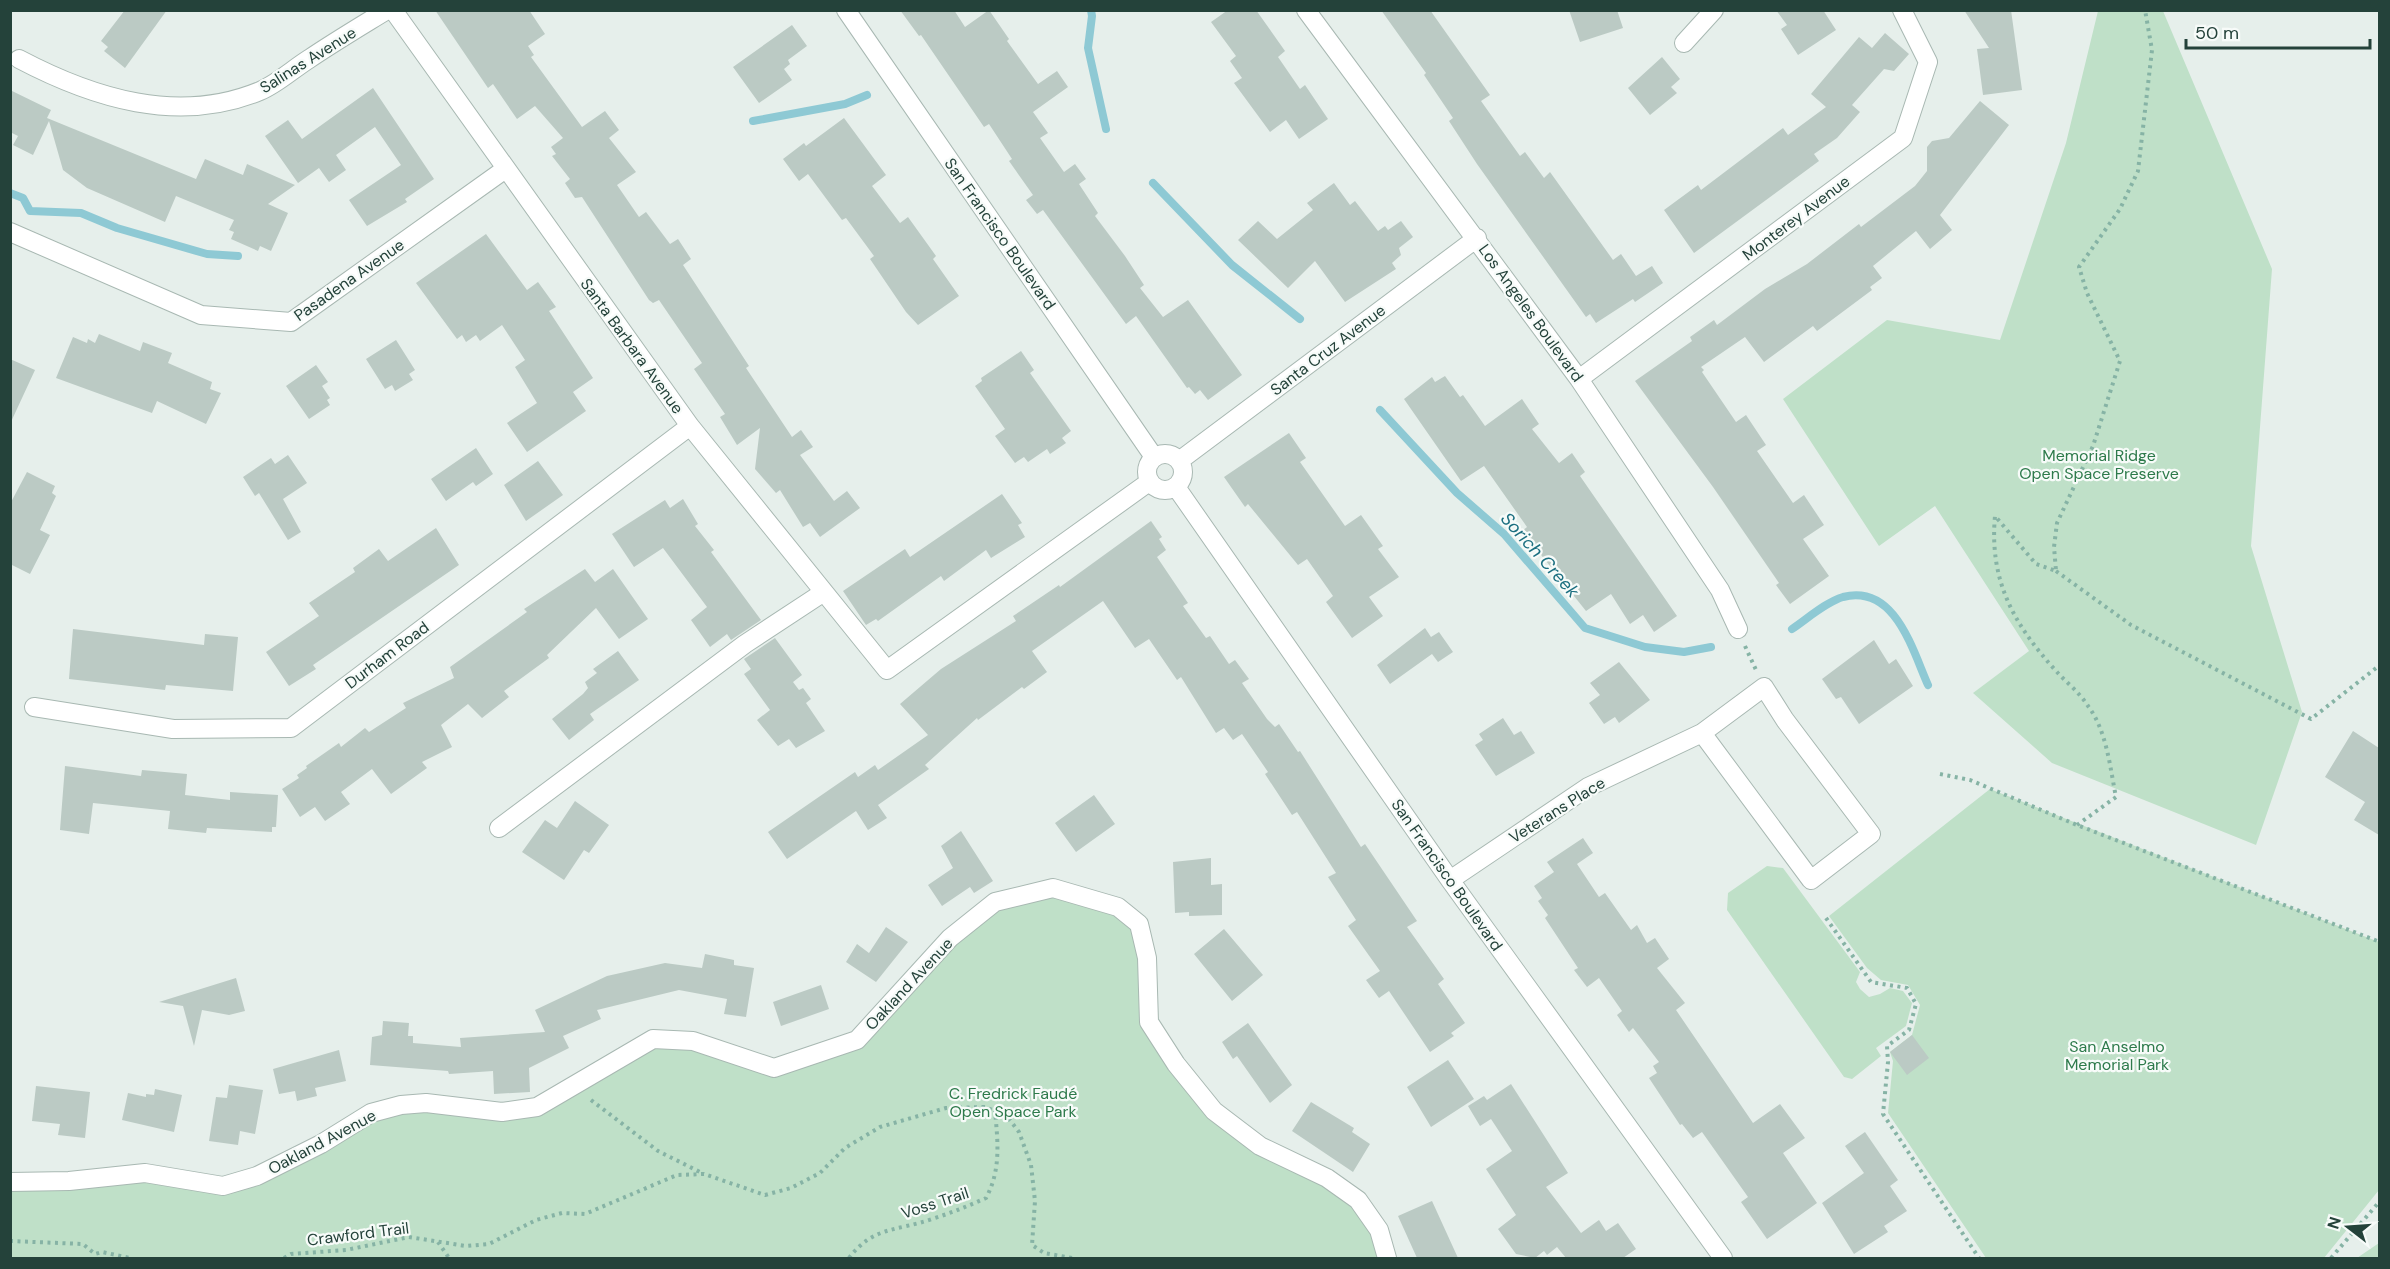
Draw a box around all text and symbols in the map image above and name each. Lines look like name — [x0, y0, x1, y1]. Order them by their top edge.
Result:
scale bar — [2186, 12, 2370, 50]
text: 50 m — [2195, 21, 2239, 45]
street label: Salinas Avenue — [256, 22, 360, 98]
street label: San Francisco Boulevard — [940, 154, 1060, 314]
street label: Monterey Avenue — [1738, 171, 1854, 265]
street label: Pasadena Avenue — [290, 234, 408, 326]
street label: Los Angeles Boulevard — [1474, 240, 1588, 386]
street label: Santa Barbara Avenue — [576, 274, 688, 418]
street label: Santa Cruz Avenue — [1266, 300, 1390, 400]
park label: Memorial Ridge Open Space Preserve — [2019, 445, 2179, 484]
water label: Sorich Creek — [1495, 507, 1585, 603]
street label: Durham Road — [341, 617, 433, 693]
street label: Veterans Place — [1505, 772, 1609, 848]
street label: San Francisco Boulevard — [1387, 795, 1507, 955]
street label: Oakland Avenue — [861, 933, 957, 1035]
park label: San Anselmo Memorial Park — [2065, 1036, 2169, 1075]
park label: C. Fredrick Faudé Open Space Park — [949, 1083, 1077, 1122]
street label: Oakland Avenue — [264, 1105, 380, 1179]
street label: Voss Trail — [899, 1182, 971, 1224]
north arrow — [2318, 1197, 2378, 1257]
text: N — [2322, 1214, 2346, 1231]
street label: Crawford Trail — [306, 1217, 410, 1251]

